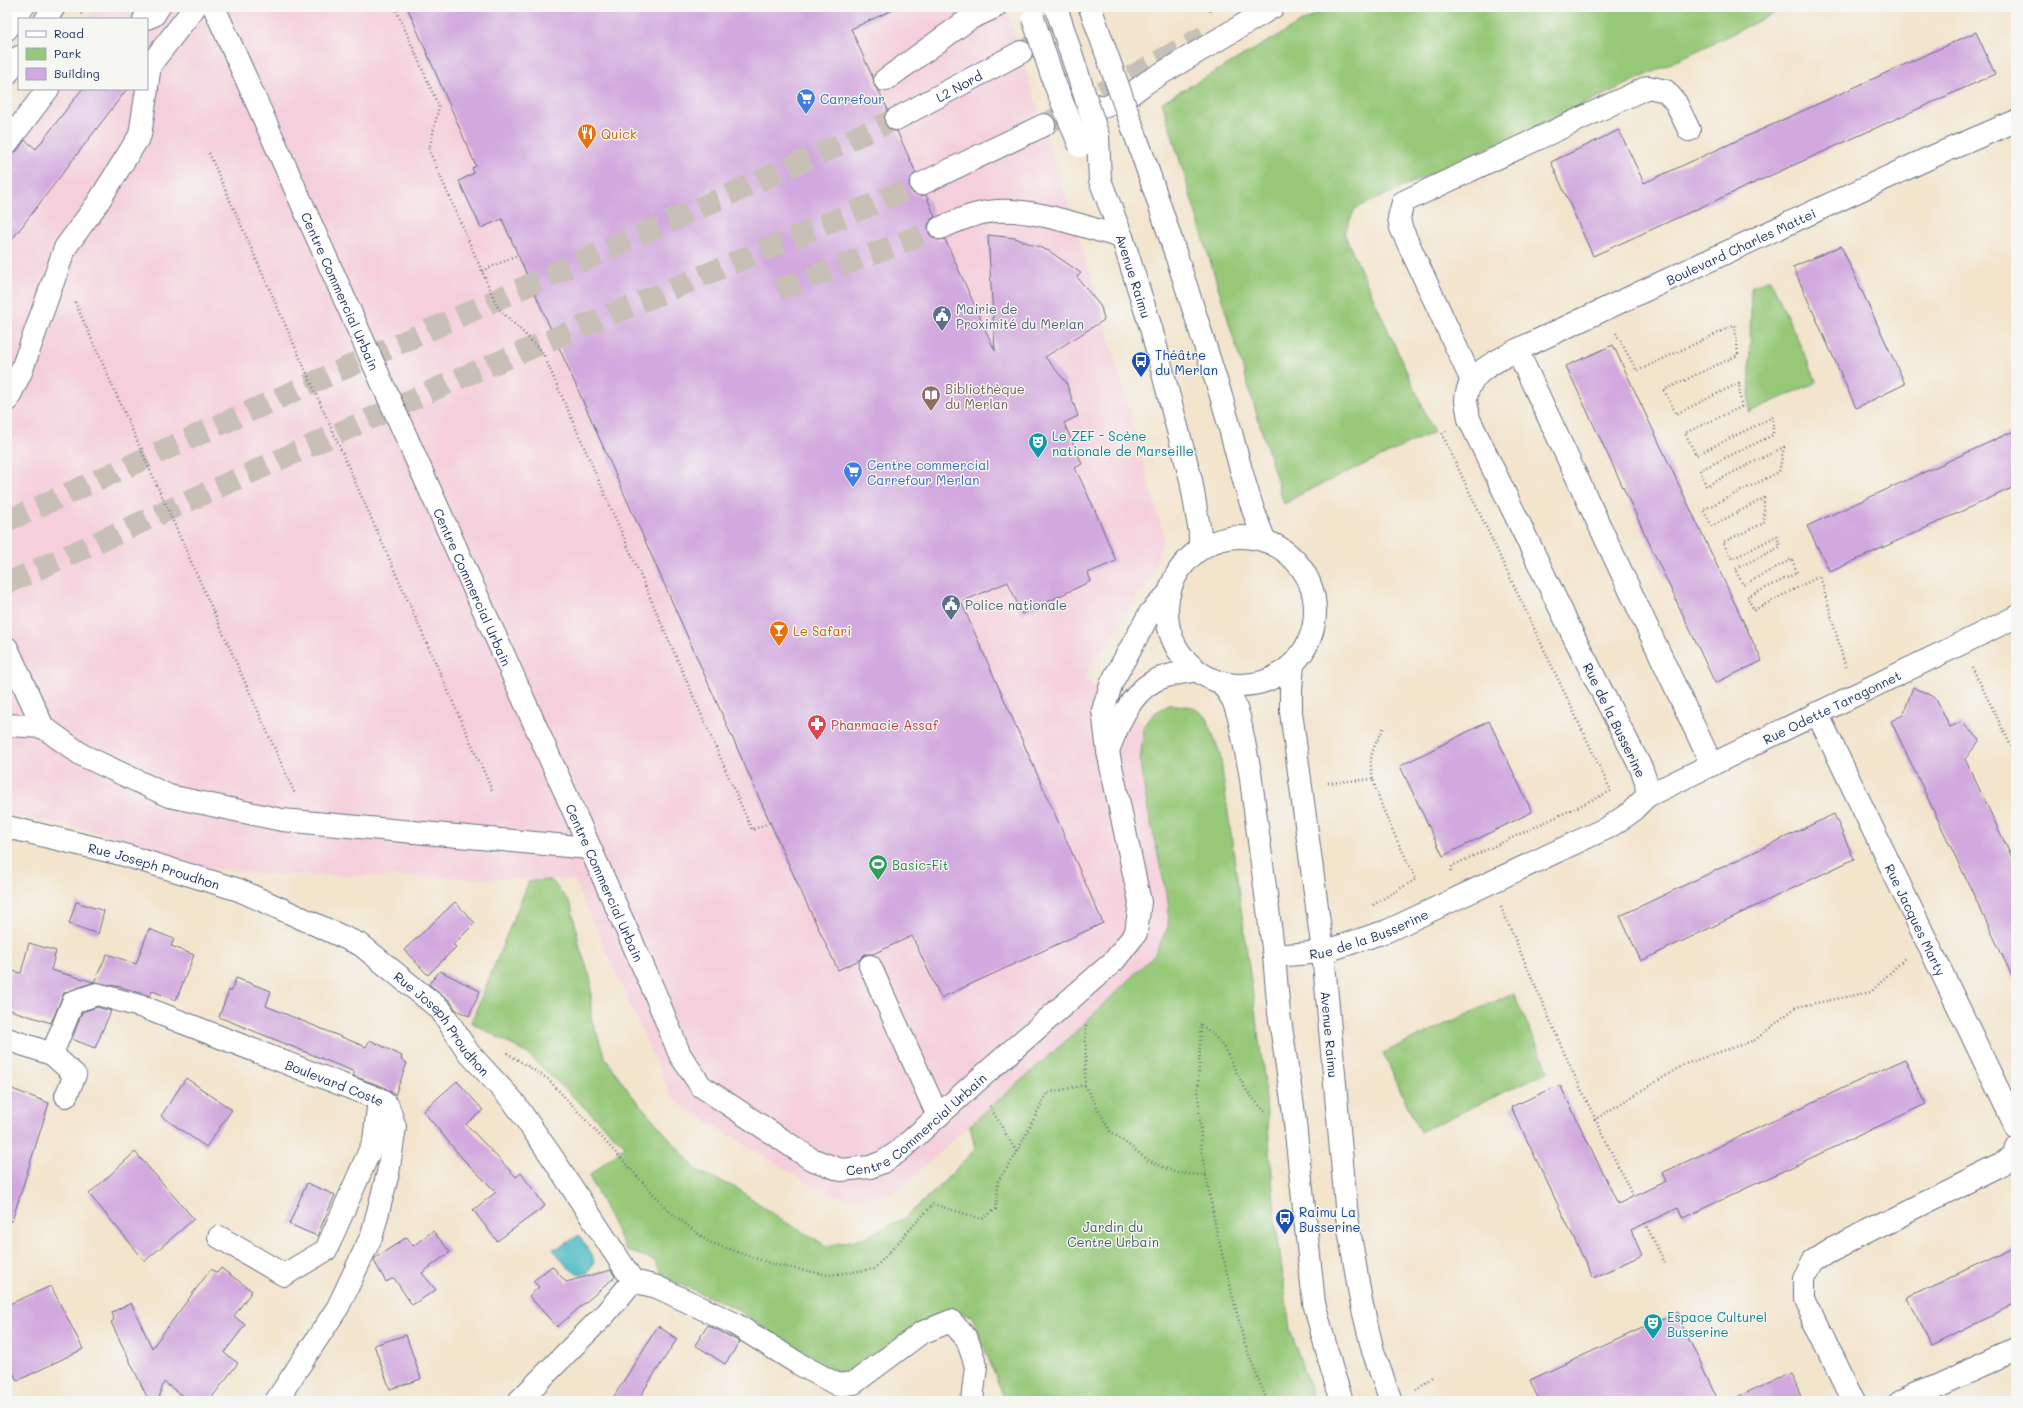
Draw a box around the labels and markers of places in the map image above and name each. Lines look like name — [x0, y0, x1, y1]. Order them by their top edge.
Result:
supermarket icon: Carrefour — [795, 87, 817, 115]
place label: Carrefour — [820, 90, 885, 107]
restaurant icon: Quick — [576, 122, 598, 150]
place label: Quick — [601, 125, 637, 142]
place label: Mairie de Proximité du Merlan — [956, 300, 1084, 332]
public building icon: Mairie de Proximité du Merlan — [931, 304, 953, 332]
place label: Théâtre du Merlan — [1155, 346, 1218, 378]
bus stop icon: Théâtre du Merlan — [1130, 350, 1152, 378]
place label: Bibliothèque du Merlan — [945, 380, 1025, 412]
library icon: Bibliothèque du Merlan — [920, 384, 942, 412]
place label: Le ZEF - Scène nationale de Marseille — [1052, 427, 1194, 459]
theatre icon: Le ZEF - Scène nationale de Marseille — [1027, 431, 1049, 459]
place label: Centre commercial Carrefour Merlan — [867, 456, 990, 488]
supermarket icon: Centre commercial Carrefour Merlan — [842, 460, 864, 488]
public building icon: Police nationale — [940, 593, 962, 621]
place label: Police nationale — [965, 596, 1067, 613]
bar icon: Le Safari — [768, 619, 790, 647]
place label: Le Safari — [793, 622, 851, 639]
pharmacy icon: Pharmacie Assaf — [806, 713, 828, 741]
place label: Pharmacie Assaf — [831, 716, 939, 733]
sports icon: Basic-Fit — [867, 853, 889, 881]
place label: Basic-Fit — [892, 856, 949, 873]
place label: Raimu La Busserine — [1299, 1203, 1361, 1235]
bus stop icon: Raimu La Busserine — [1274, 1207, 1296, 1235]
place label: Espace Culturel Busserine — [1667, 1308, 1767, 1340]
theatre icon: Espace Culturel Busserine — [1642, 1312, 1664, 1340]

